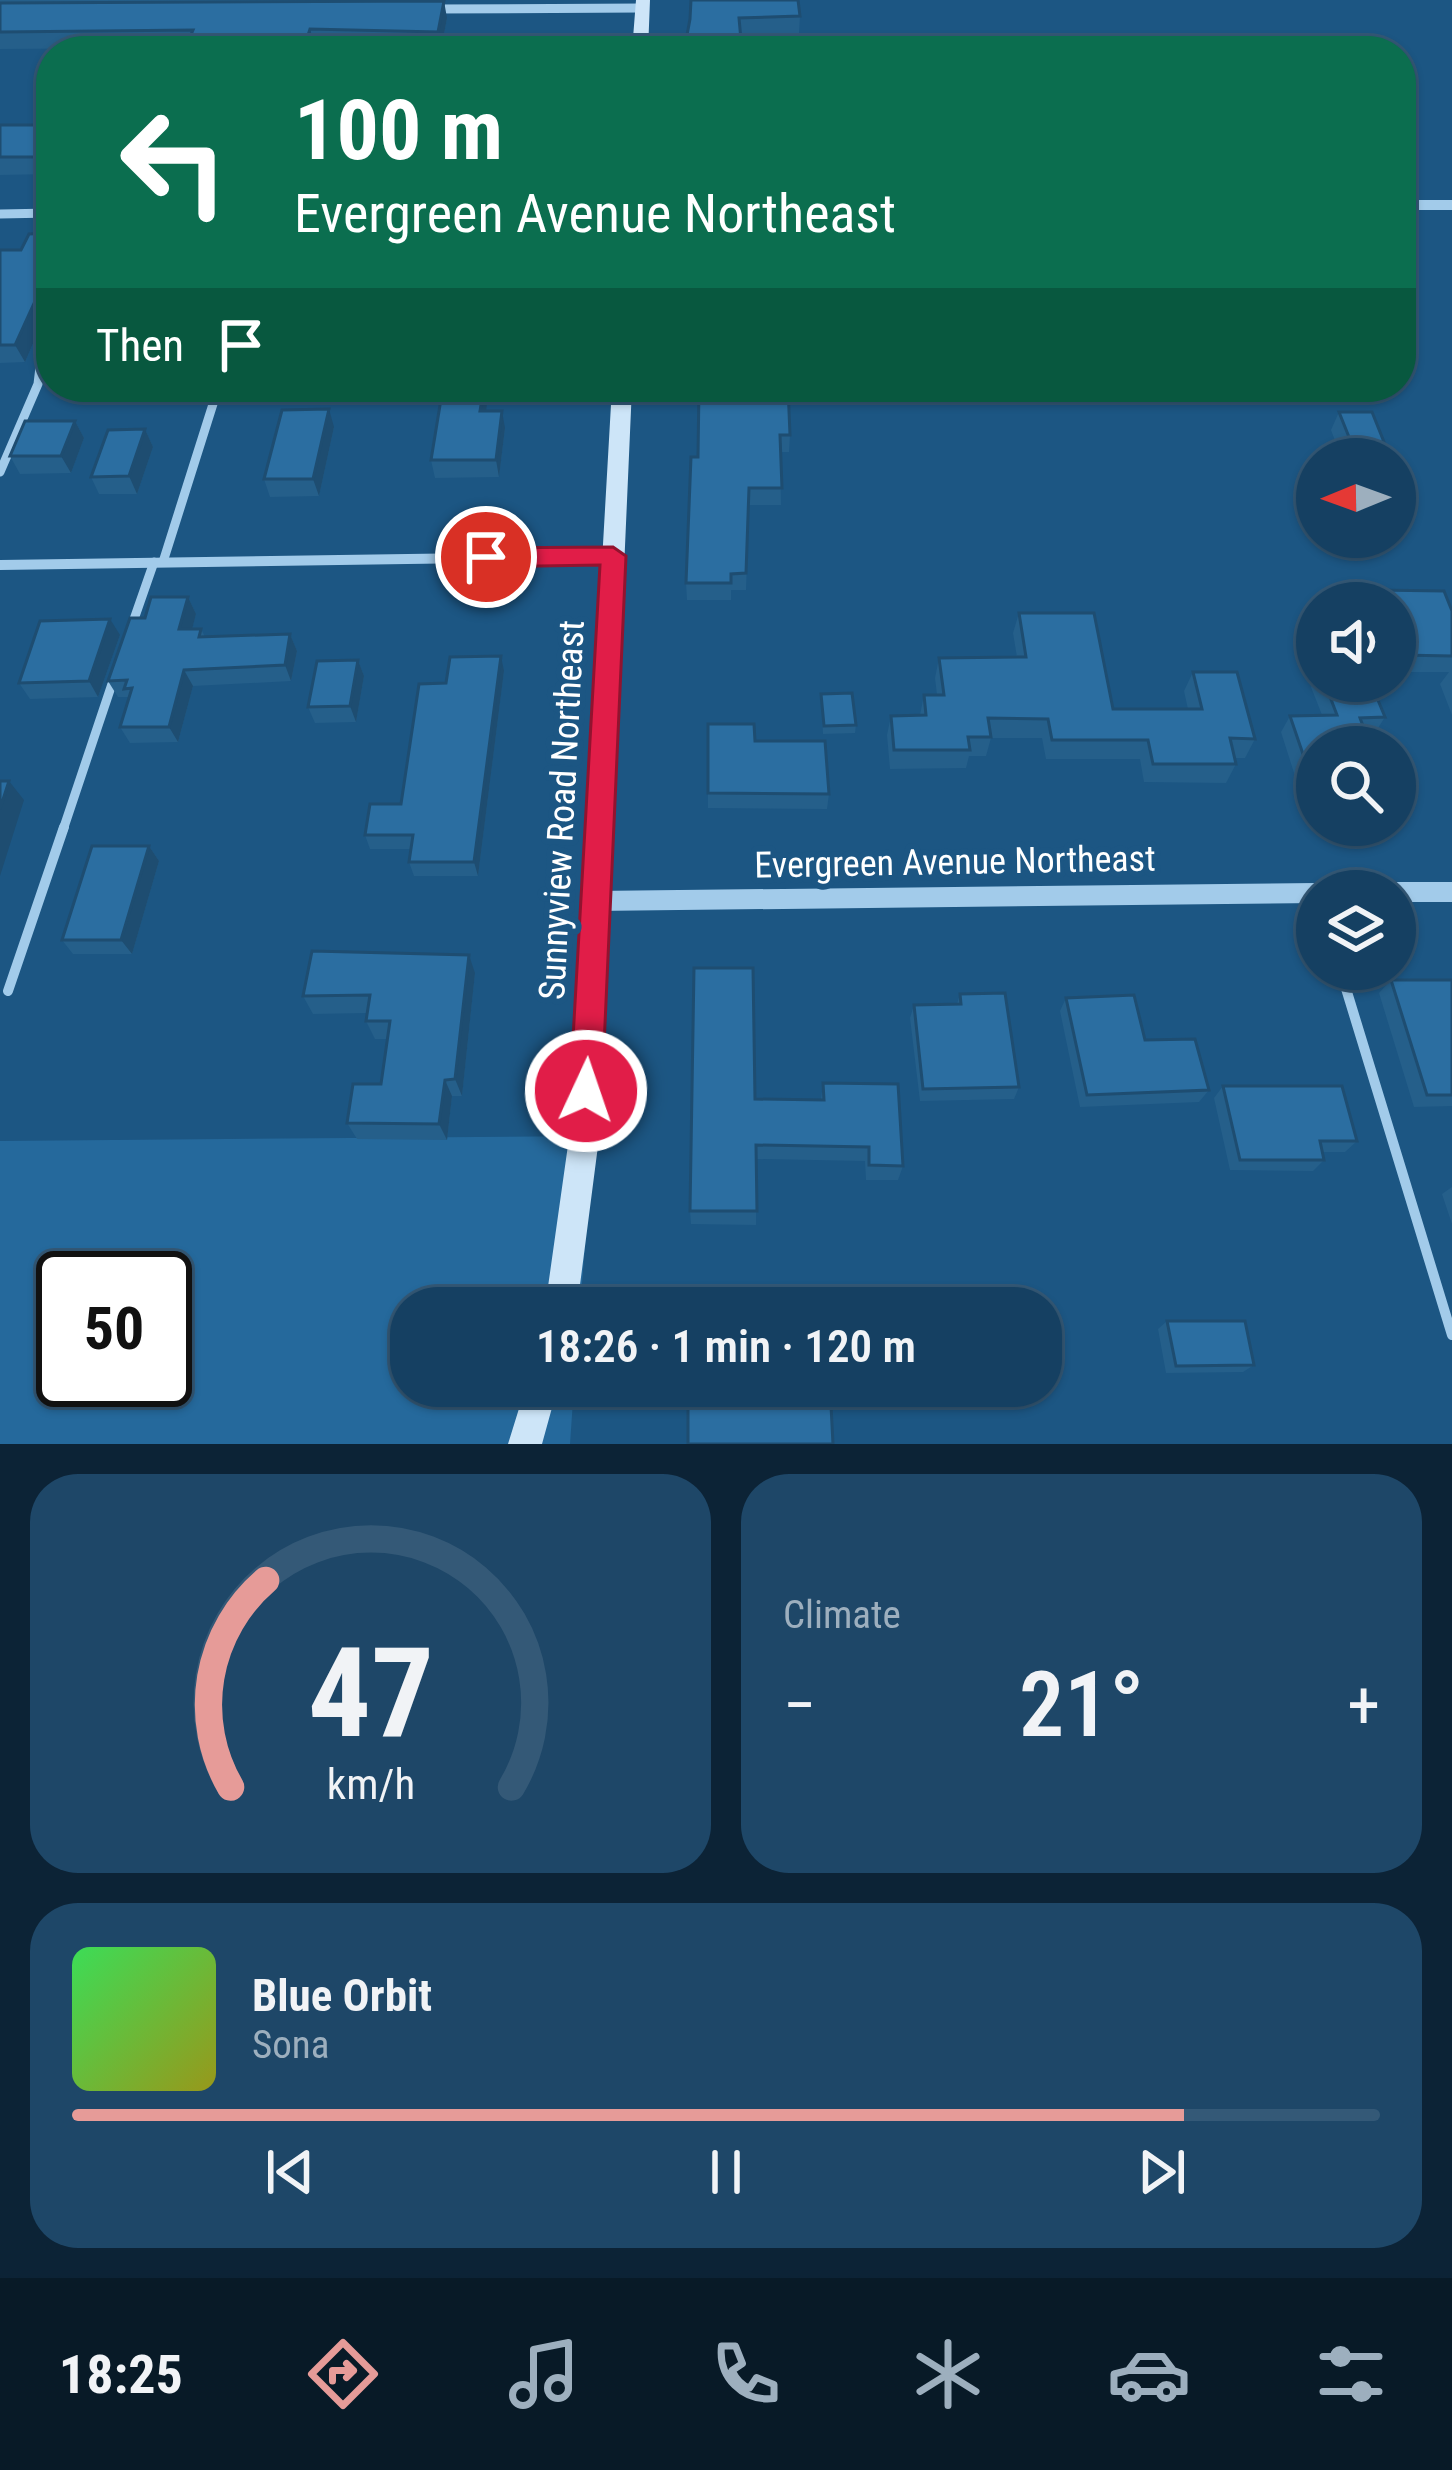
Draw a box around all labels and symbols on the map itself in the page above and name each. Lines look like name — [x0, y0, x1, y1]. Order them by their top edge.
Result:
north arrow — [1296, 438, 1416, 558]
pin — [435, 506, 537, 608]
street label: Sunnyview Road Northeast — [531, 619, 593, 1001]
street label: Evergreen Avenue Northeast — [754, 838, 1156, 886]
position arrow — [523, 1028, 649, 1154]
speed limit sign: 50 — [36, 1251, 192, 1407]

